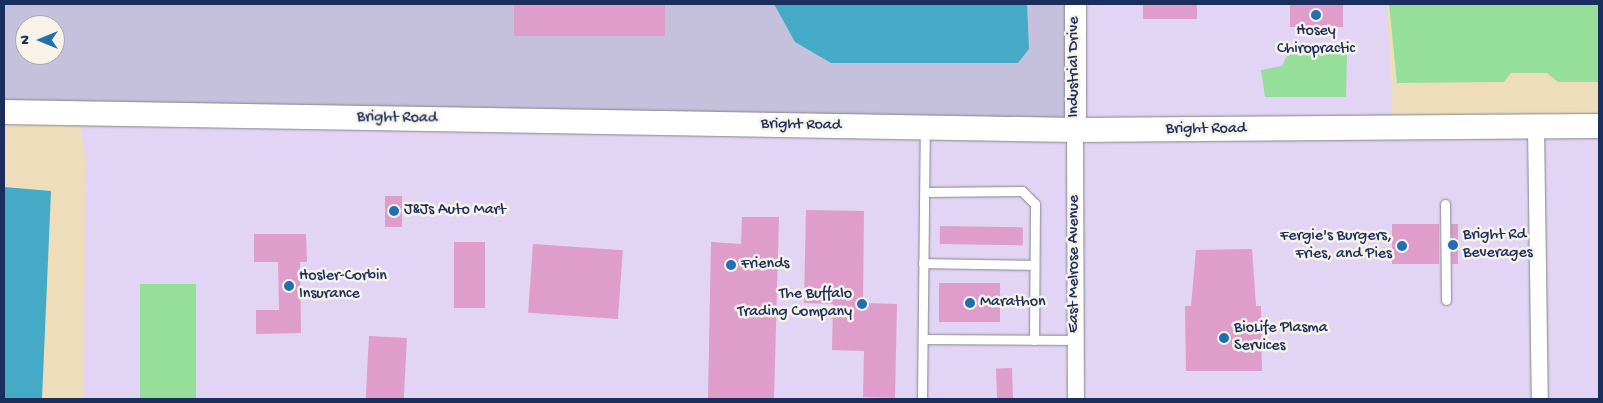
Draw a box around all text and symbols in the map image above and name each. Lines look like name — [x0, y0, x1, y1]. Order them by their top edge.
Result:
marker: Hosey Chiropractic — [1310, 9, 1322, 21]
north arrow — [15, 15, 65, 65]
street label: Industrial Drive — [1065, 17, 1085, 117]
place label: Hosey Chiropractic — [1277, 22, 1355, 60]
text: N — [17, 35, 34, 45]
street label: Bright Road — [357, 109, 437, 129]
street label: Bright Road — [761, 116, 841, 136]
street label: Bright Road — [1166, 120, 1246, 140]
street label: East Melrose Avenue — [1065, 195, 1085, 333]
place label: J&Js Auto Mart — [404, 201, 506, 221]
marker: J&Js Auto Mart — [388, 205, 400, 217]
place label: Bright Rd Beverages — [1463, 226, 1533, 264]
place label: Fergie's Burgers, Fries, and Pies — [1280, 227, 1392, 265]
marker: Bright Rd Beverages — [1447, 239, 1459, 251]
marker: Fergie's Burgers, Fries, and Pies — [1396, 240, 1408, 252]
place label: Friends — [741, 255, 789, 275]
marker: Friends — [725, 259, 737, 271]
place label: Hosler-Corbin Insurance — [299, 267, 387, 305]
marker: Hosler-Corbin Insurance — [283, 280, 295, 292]
place label: The Buffalo Trading Company — [737, 285, 852, 323]
place label: Marathon — [980, 293, 1046, 313]
marker: Marathon — [964, 297, 976, 309]
marker: The Buffalo Trading Company — [856, 298, 868, 310]
place label: BioLife Plasma Services — [1234, 319, 1328, 357]
marker: BioLife Plasma Services — [1218, 332, 1230, 344]

